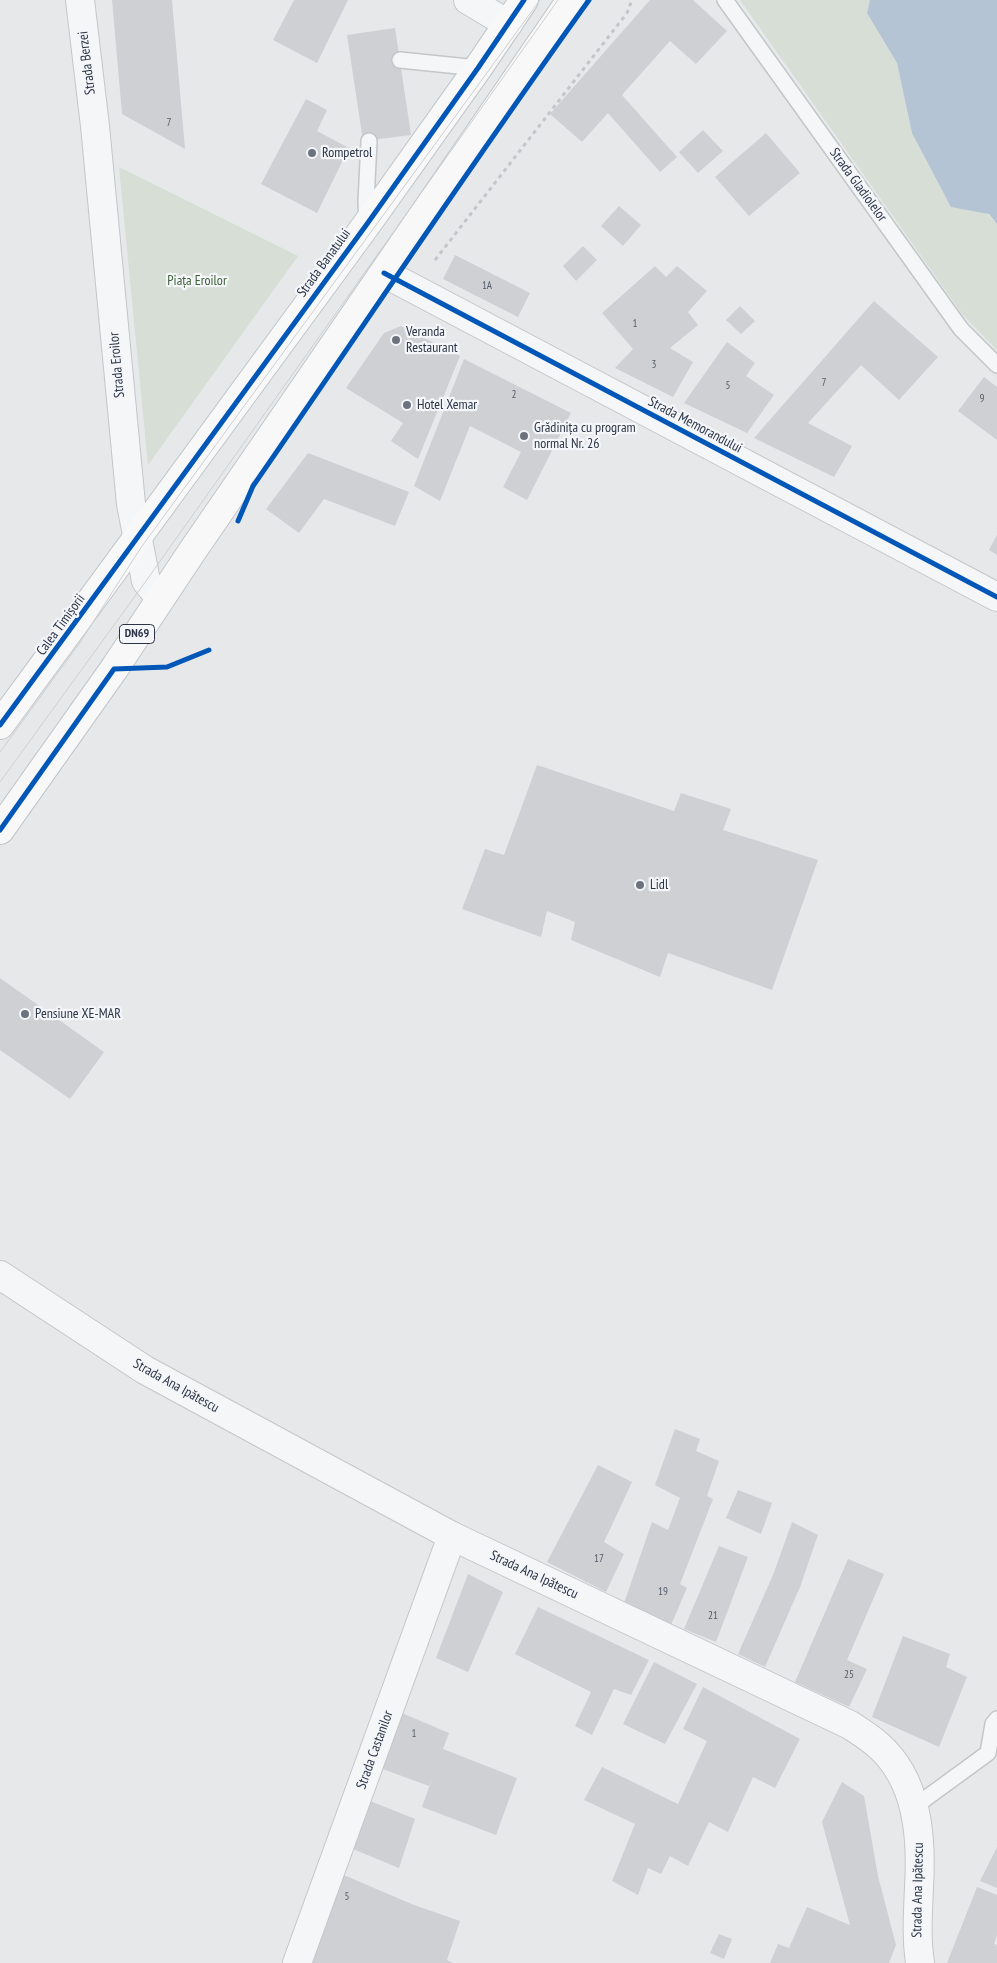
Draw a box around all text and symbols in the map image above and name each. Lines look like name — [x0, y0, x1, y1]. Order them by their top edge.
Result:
street label: Strada Berzei — [75, 30, 99, 96]
house number: 7 — [167, 116, 171, 130]
place label: Rompetrol — [322, 145, 372, 161]
street label: Strada Gladiolelor — [826, 145, 890, 225]
marker: Rompetrol — [306, 147, 318, 159]
street label: Strada Banatului — [294, 226, 354, 300]
park label: Piața Eroilor — [167, 273, 227, 289]
house number: 1A — [482, 279, 492, 293]
house number: 1 — [633, 317, 637, 331]
place label: Veranda Restaurant — [406, 324, 458, 357]
street label: Strada Eroilor — [106, 331, 128, 399]
marker: Veranda Restaurant — [390, 334, 402, 346]
house number: 3 — [652, 358, 656, 372]
house number: 7 — [822, 376, 826, 390]
house number: 5 — [726, 379, 730, 393]
house number: 2 — [512, 388, 516, 402]
house number: 9 — [980, 392, 984, 406]
street label: Strada Memorandului — [645, 393, 745, 457]
place label: Hotel Xemar — [417, 397, 477, 413]
marker: Hotel Xemar — [401, 399, 413, 411]
place label: Grădinița cu program normal Nr. 26 — [534, 420, 636, 452]
marker: Grădinița cu program normal Nr. 26 — [518, 430, 530, 442]
street label: Calea Timișorii — [33, 591, 89, 659]
road number: DN69 — [120, 624, 154, 644]
place label: Lidl — [650, 877, 668, 893]
marker: Lidl — [634, 879, 646, 891]
place label: Pensiune XE-MAR — [35, 1006, 121, 1022]
marker: Pensiune XE-MAR — [19, 1008, 31, 1020]
street label: Strada Ana Ipătescu — [130, 1356, 222, 1416]
street label: Strada Ana Ipătescu — [487, 1547, 581, 1603]
house number: 17 — [594, 1552, 604, 1566]
house number: 19 — [658, 1585, 668, 1599]
house number: 21 — [708, 1609, 718, 1623]
house number: 25 — [844, 1668, 854, 1682]
street label: Strada Castanilor — [353, 1708, 397, 1792]
house number: 1 — [412, 1727, 416, 1741]
street label: Strada Ana Ipătescu — [909, 1842, 927, 1938]
house number: 5 — [345, 1890, 349, 1904]

